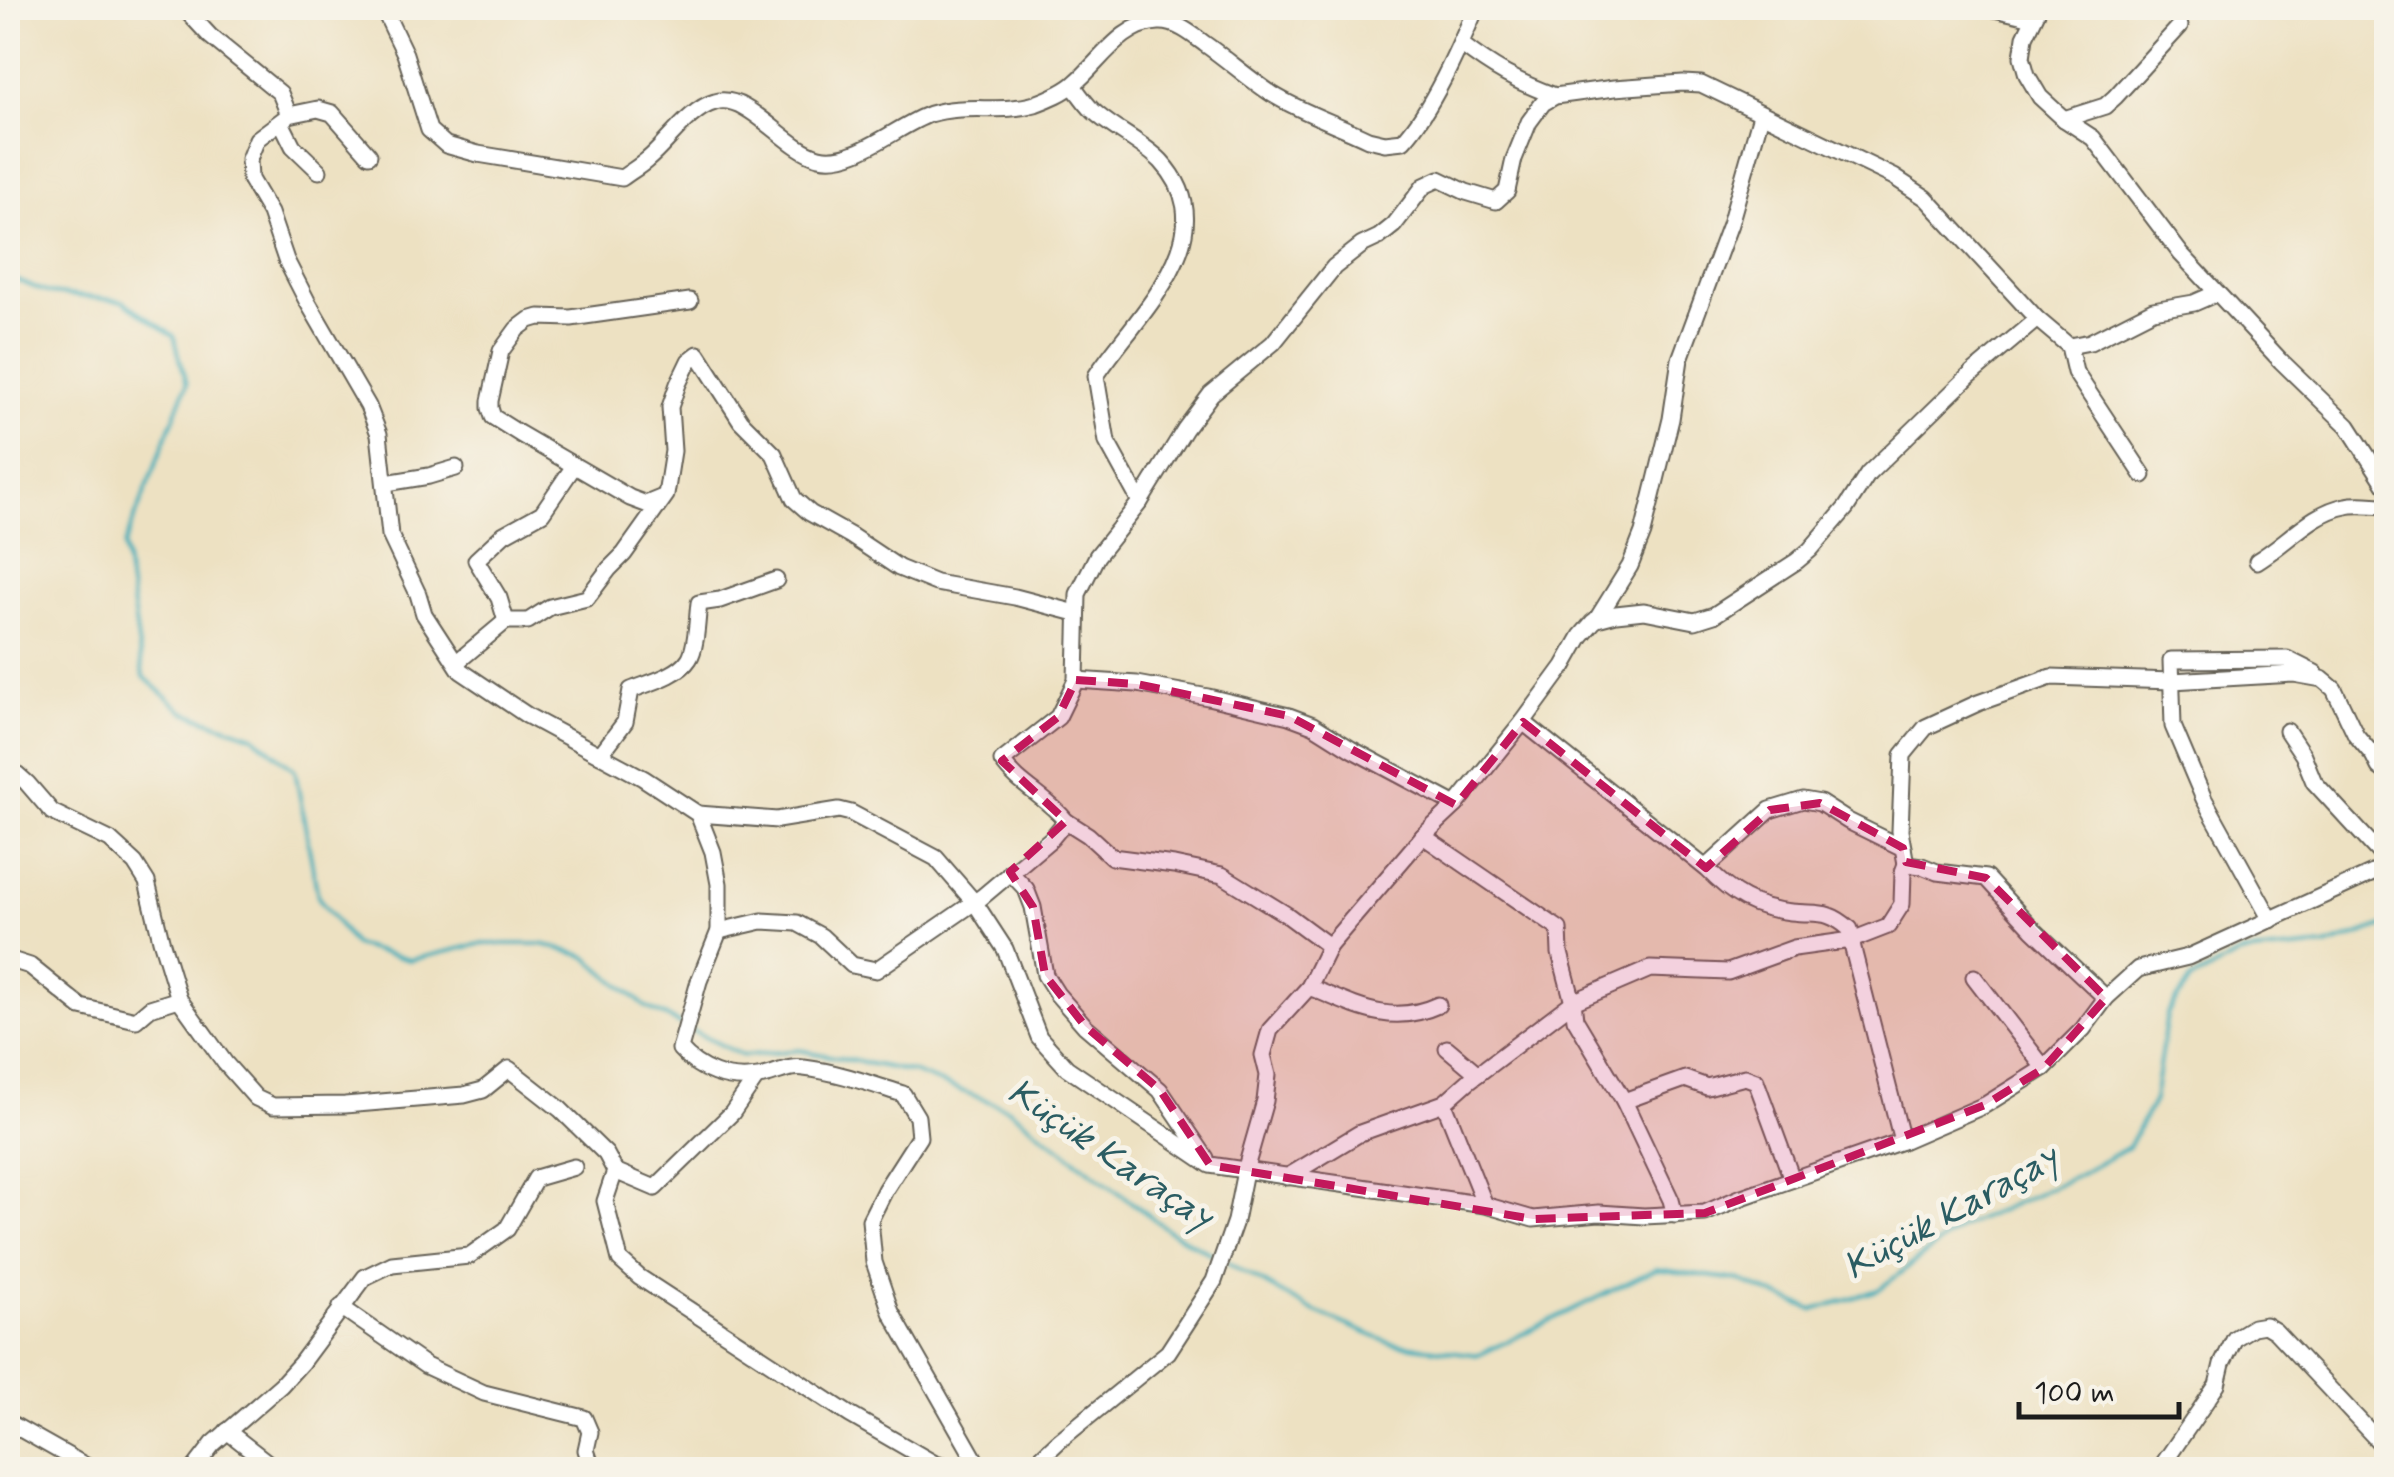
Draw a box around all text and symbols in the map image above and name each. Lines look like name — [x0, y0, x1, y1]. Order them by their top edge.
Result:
water label: Küçük Karaçay — [997, 1068, 1224, 1244]
water label: Küçük Karaçay — [1835, 1133, 2070, 1292]
scale bar — [2019, 1357, 2179, 1419]
text: 100 m — [2034, 1374, 2115, 1413]

